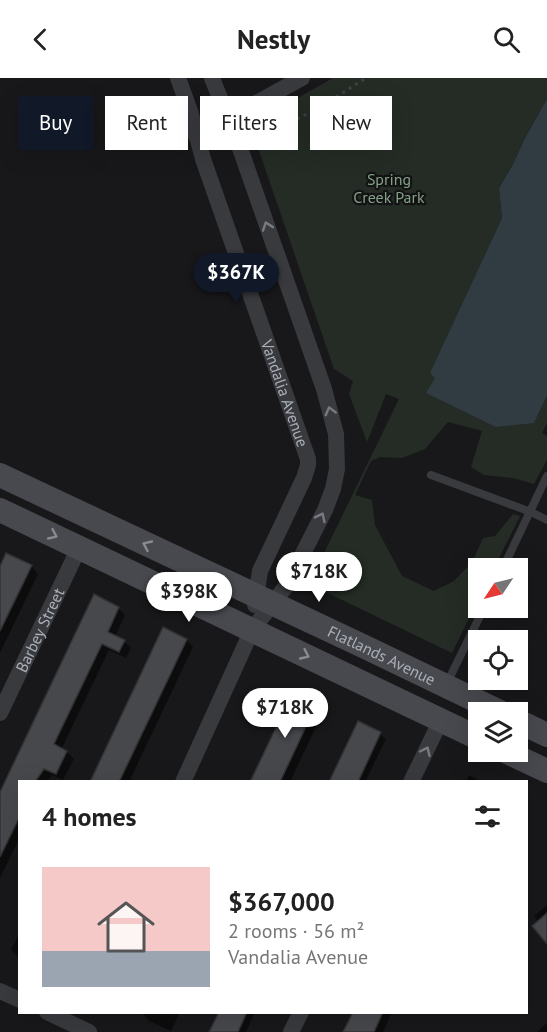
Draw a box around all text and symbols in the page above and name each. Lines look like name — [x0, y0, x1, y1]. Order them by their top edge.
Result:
text: Nestly — [237, 22, 310, 56]
icon: back — [24, 23, 57, 56]
icon: search — [490, 23, 523, 56]
chip: Buy — [18, 96, 93, 150]
chip: Rent — [105, 96, 188, 150]
chip: Filters — [200, 96, 298, 150]
chip: New — [310, 96, 392, 150]
park label: Spring Creek Park — [353, 169, 425, 207]
one-way arrow — [262, 221, 275, 232]
pin: $367K — [194, 253, 278, 304]
text: $367K — [207, 259, 265, 285]
street label: Vandalia Avenue — [257, 336, 313, 450]
one-way arrow — [325, 406, 338, 416]
one-way arrow — [314, 512, 325, 523]
one-way arrow — [46, 528, 57, 539]
one-way arrow — [142, 540, 153, 552]
pin: $718K — [277, 552, 361, 603]
text: $718K — [290, 558, 348, 584]
north arrow — [468, 558, 528, 618]
map controls — [468, 558, 528, 762]
pin: $398K — [147, 572, 231, 623]
text: $398K — [160, 578, 218, 604]
street label: Barbey Street — [11, 584, 69, 675]
street label: Flatlands Avenue — [325, 621, 439, 689]
button: locate — [468, 630, 528, 690]
one-way arrow — [298, 648, 309, 660]
pin: $718K — [243, 688, 327, 739]
text: $718K — [256, 694, 314, 720]
button: layers — [468, 702, 528, 762]
one-way arrow — [418, 746, 430, 757]
text: 4 homes — [42, 800, 137, 833]
icon: filters — [471, 800, 504, 833]
text: $367,000 — [228, 885, 335, 918]
icon: home — [90, 891, 162, 963]
text: 2 rooms · 56 m² — [228, 918, 364, 944]
text: Vandalia Avenue — [228, 944, 368, 970]

